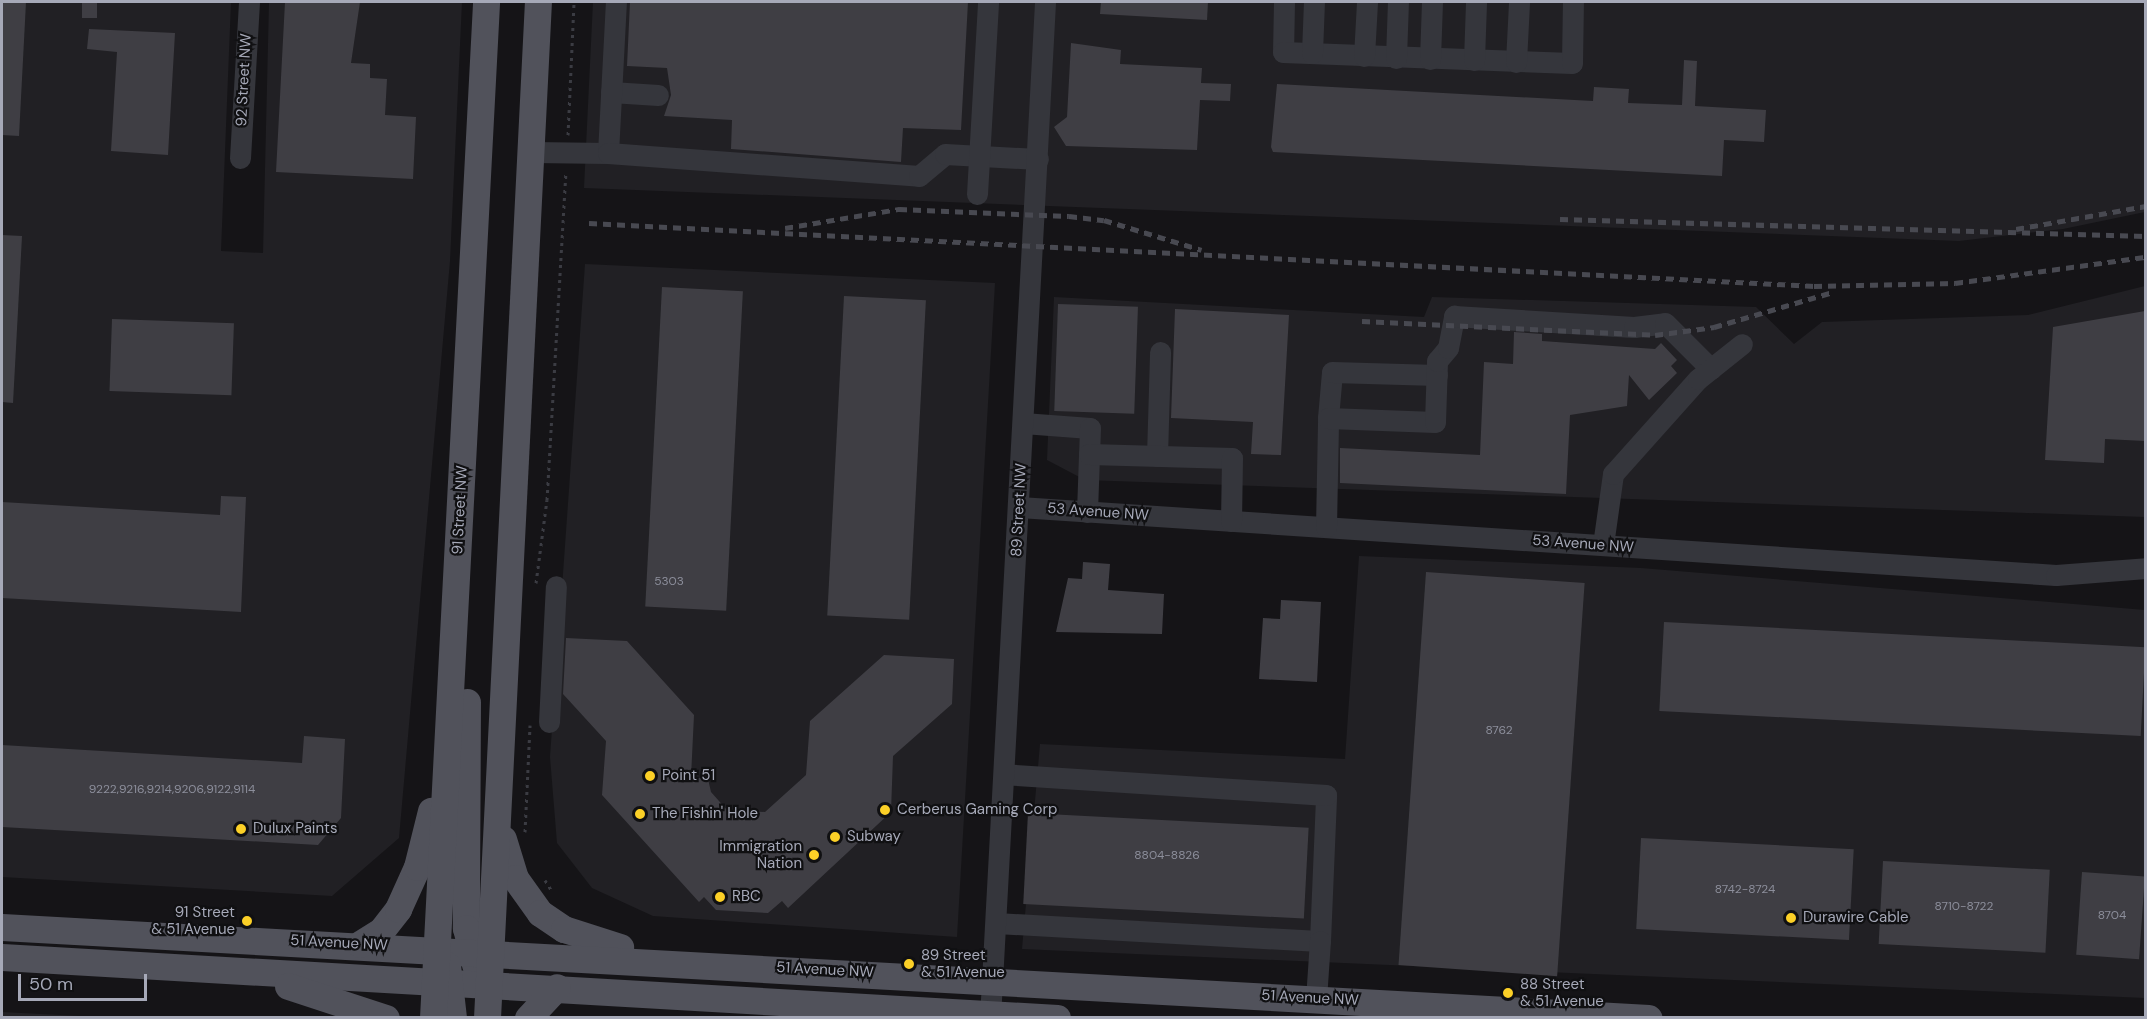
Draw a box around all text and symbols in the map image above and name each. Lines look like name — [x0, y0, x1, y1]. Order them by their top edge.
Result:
street label: 92 Street NW — [233, 33, 255, 127]
street label: 89 Street NW — [1008, 463, 1030, 557]
street label: 91 Street NW — [449, 465, 471, 555]
street label: 53 Avenue NW — [1047, 499, 1149, 525]
street label: 53 Avenue NW — [1532, 531, 1634, 557]
house number: 5303 — [654, 575, 684, 589]
house number: 8762 — [1485, 724, 1513, 738]
place label: Point 51 — [662, 767, 715, 785]
marker: Point 51 — [643, 769, 657, 783]
house number: 9222,9216,9214,9206,9122,9114 — [89, 783, 255, 797]
place label: Cerberus Gaming Corp — [897, 801, 1057, 819]
marker: Cerberus Gaming Corp — [878, 803, 892, 817]
place label: The Fishin' Hole — [652, 805, 758, 823]
marker: The Fishin' Hole — [633, 807, 647, 821]
place label: Dulux Paints — [253, 820, 337, 838]
marker: Dulux Paints — [234, 822, 248, 836]
place label: Subway — [847, 828, 901, 846]
marker: Subway — [828, 830, 842, 844]
place label: Immigration Nation — [719, 837, 802, 872]
marker: Immigration Nation — [807, 848, 821, 862]
house number: 8804-8826 — [1134, 849, 1200, 863]
house number: 8742-8724 — [1715, 883, 1775, 897]
place label: RBC — [732, 888, 761, 906]
marker: RBC — [713, 890, 727, 904]
house number: 8710-8722 — [1935, 900, 1993, 914]
place label: 91 Street & 51 Avenue — [151, 903, 235, 938]
place label: Durawire Cable — [1803, 909, 1908, 927]
house number: 8704 — [2098, 909, 2126, 923]
marker: Durawire Cable — [1784, 911, 1798, 925]
marker: 91 Street & 51 Avenue — [240, 914, 254, 928]
street label: 51 Avenue NW — [290, 931, 388, 955]
place label: 89 Street & 51 Avenue — [921, 946, 1005, 981]
marker: 89 Street & 51 Avenue — [902, 957, 916, 971]
street label: 51 Avenue NW — [776, 958, 874, 982]
scale bar — [21, 962, 150, 1000]
text: 50 m — [29, 972, 73, 996]
place label: 88 Street & 51 Avenue — [1520, 975, 1604, 1010]
street label: 51 Avenue NW — [1261, 986, 1359, 1010]
marker: 88 Street & 51 Avenue — [1501, 986, 1515, 1000]

